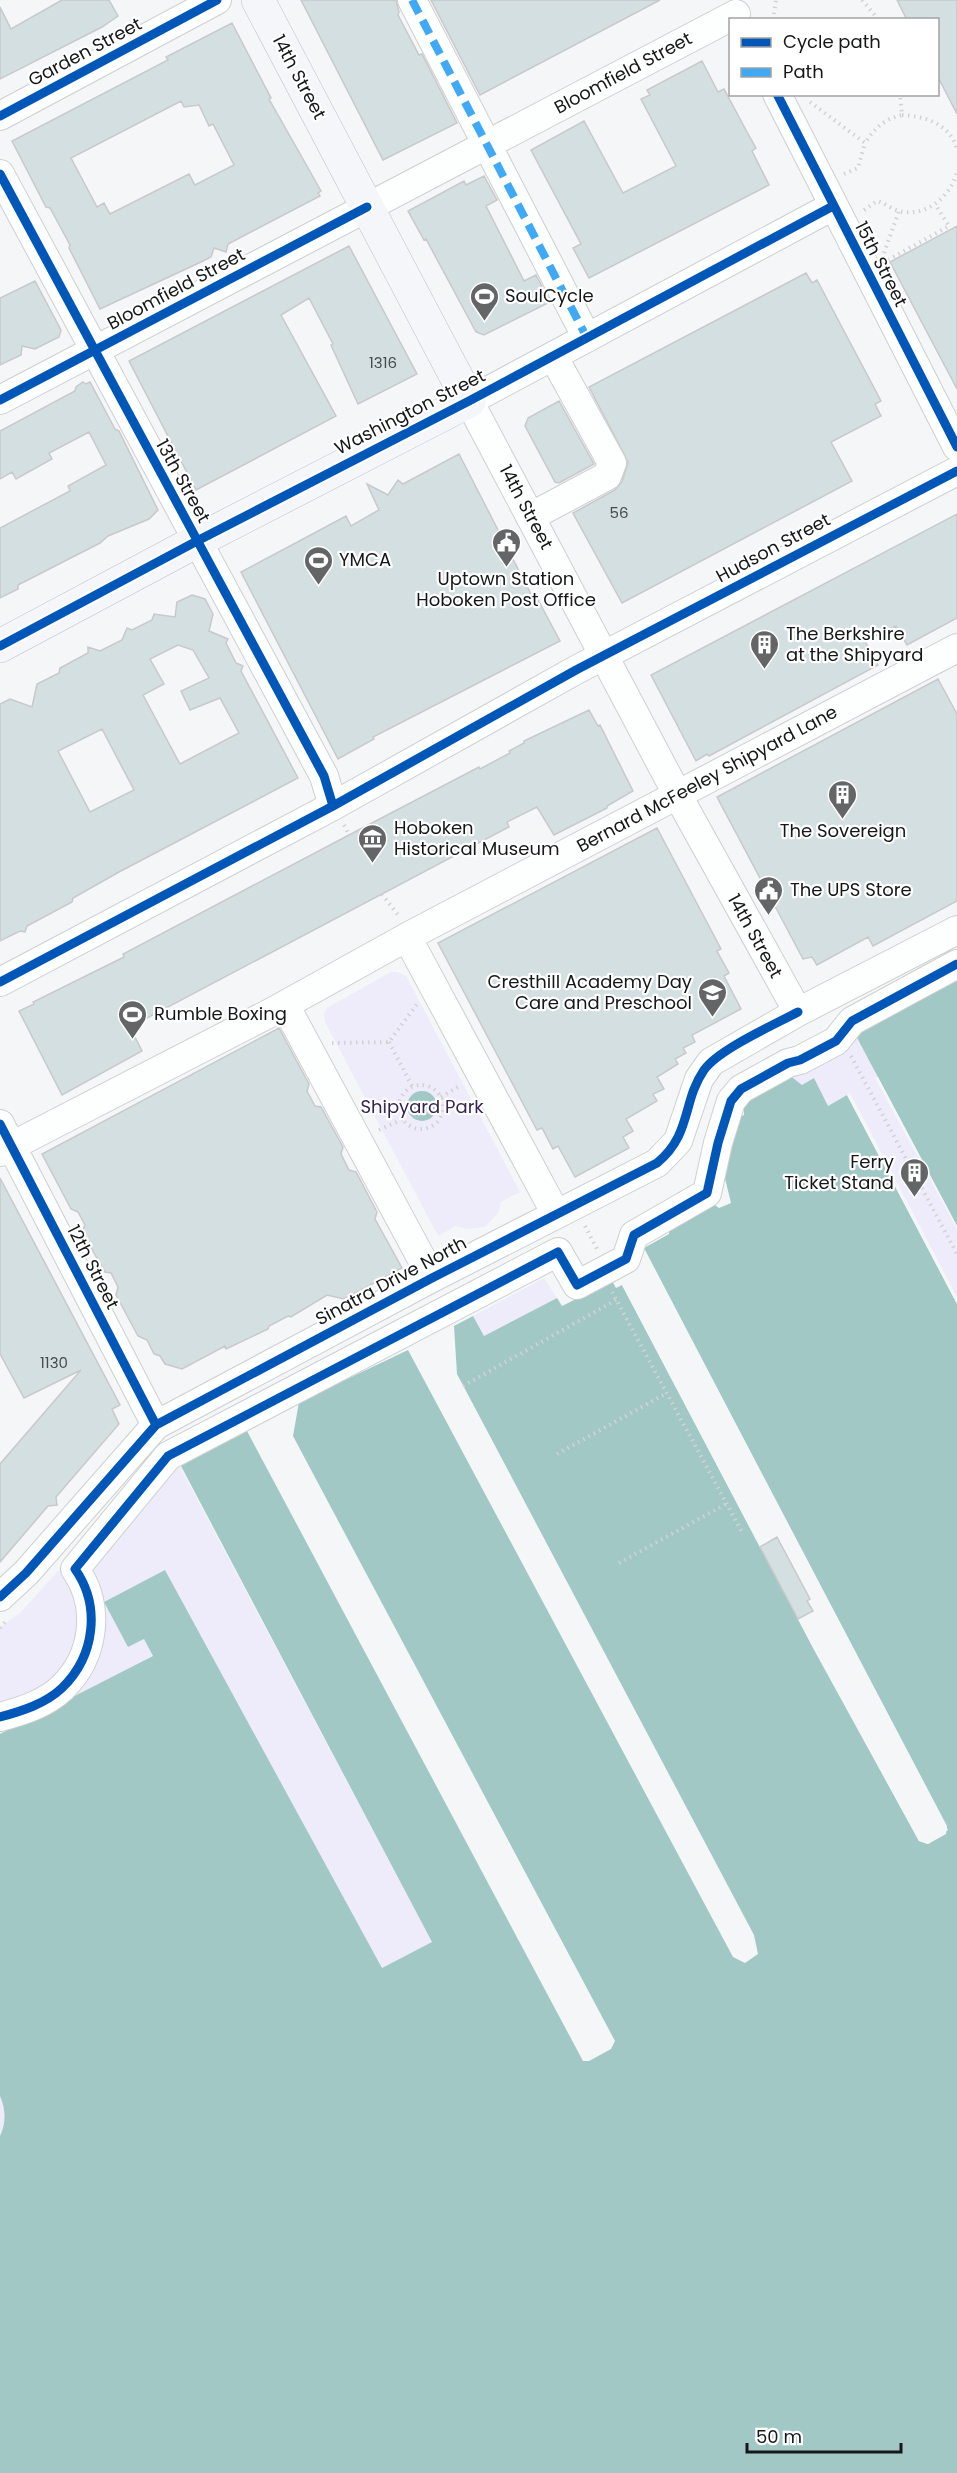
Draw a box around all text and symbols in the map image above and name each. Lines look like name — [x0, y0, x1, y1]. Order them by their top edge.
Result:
street label: Garden Street — [24, 11, 146, 92]
legend — [729, 18, 939, 96]
street label: Bloomfield Street — [549, 26, 696, 119]
text: Cycle path — [783, 29, 881, 54]
street label: 14th Street — [267, 30, 332, 124]
text: Path — [783, 59, 824, 84]
street label: 15th Street — [849, 217, 914, 311]
street label: Bloomfield Street — [102, 242, 249, 335]
sports icon: SoulCycle — [468, 280, 500, 322]
place label: SoulCycle — [505, 283, 594, 308]
house number: 1316 — [369, 352, 397, 373]
street label: Washington Street — [330, 363, 489, 460]
street label: 13th Street — [150, 434, 217, 527]
street label: 14th Street — [494, 460, 559, 554]
house number: 56 — [610, 502, 628, 523]
street label: Hudson Street — [711, 507, 834, 588]
public building icon: Uptown Station Hoboken Post Office — [490, 526, 522, 568]
sports icon: YMCA — [302, 544, 334, 586]
place label: YMCA — [339, 547, 391, 572]
place label: Uptown Station Hoboken Post Office — [416, 566, 596, 612]
place label: The Berkshire at the Shipyard — [786, 621, 923, 667]
building icon: The Berkshire at the Shipyard — [749, 628, 781, 670]
street label: Bernard McFeeley Shipyard Lane — [572, 699, 842, 858]
building icon: The Sovereign — [827, 778, 859, 820]
place label: Hoboken Historical Museum — [394, 815, 559, 861]
place label: The Sovereign — [780, 818, 906, 843]
museum icon: Hoboken Historical Museum — [357, 822, 389, 864]
public building icon: The UPS Store — [753, 874, 785, 916]
place label: The UPS Store — [790, 877, 912, 902]
street label: 14th Street — [722, 889, 789, 982]
place label: Cresthill Academy Day Care and Preschool — [488, 969, 692, 1015]
school or university icon: Cresthill Academy Day Care and Preschool — [697, 976, 729, 1018]
sports icon: Rumble Boxing — [117, 998, 149, 1040]
place label: Rumble Boxing — [154, 1001, 287, 1026]
park label: Shipyard Park — [360, 1094, 484, 1119]
place label: Ferry Ticket Stand — [784, 1149, 894, 1195]
building icon: Ferry Ticket Stand — [899, 1156, 931, 1198]
street label: 12th Street — [61, 1220, 125, 1313]
street label: Sinatra Drive North — [311, 1230, 471, 1331]
house number: 1130 — [40, 1352, 68, 1373]
scale bar — [747, 2416, 902, 2454]
text: 50 m — [756, 2424, 802, 2449]

